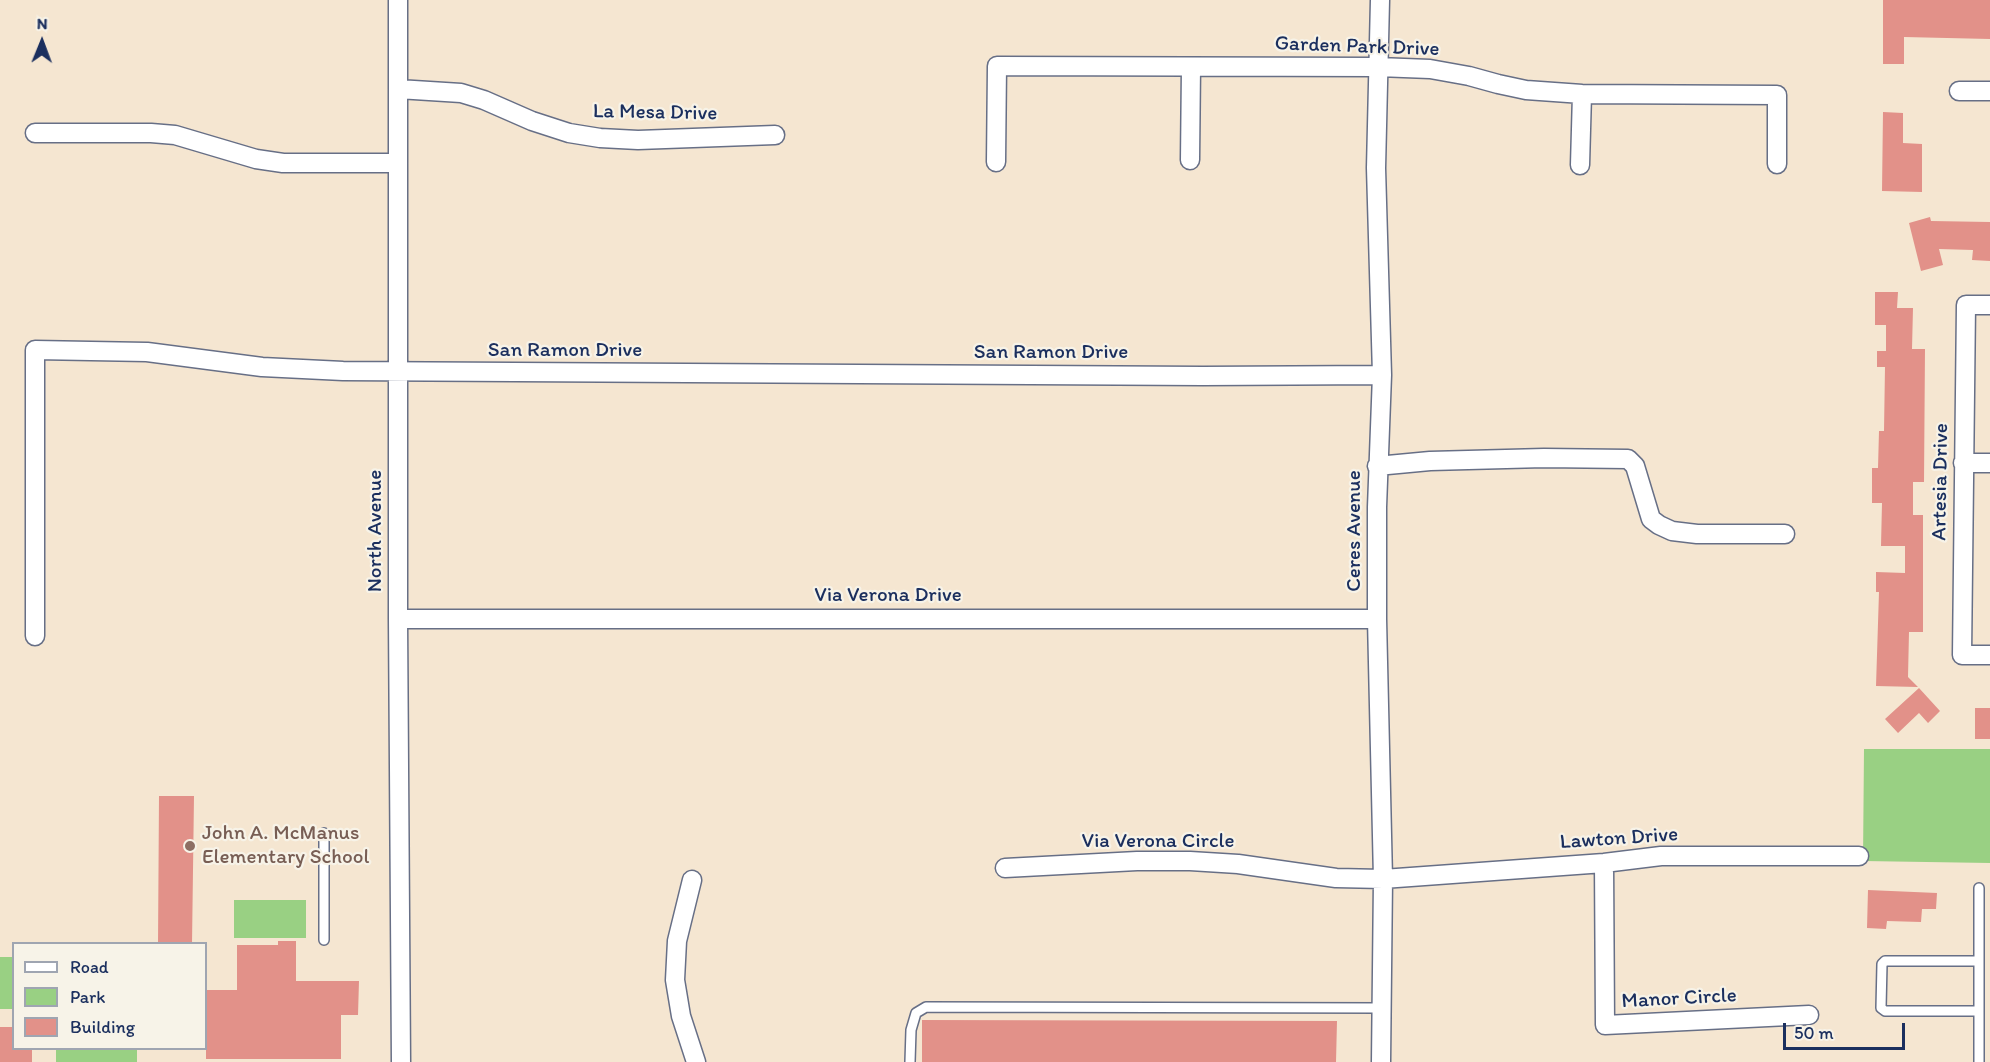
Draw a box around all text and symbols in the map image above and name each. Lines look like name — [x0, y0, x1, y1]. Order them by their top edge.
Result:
north arrow — [12, 12, 72, 72]
text: N — [37, 14, 48, 33]
street label: Garden Park Drive — [1274, 32, 1440, 62]
street label: La Mesa Drive — [593, 99, 717, 127]
street label: San Ramon Drive — [488, 338, 642, 364]
street label: San Ramon Drive — [974, 340, 1128, 366]
street label: Artesia Drive — [1927, 423, 1955, 541]
street label: North Avenue — [363, 470, 389, 592]
street label: Ceres Avenue — [1342, 470, 1368, 592]
street label: Via Verona Drive — [814, 583, 962, 609]
place label: John A. McManus Elementary School — [202, 821, 369, 871]
street label: Lawton Drive — [1559, 822, 1679, 856]
street label: Via Verona Circle — [1082, 829, 1234, 855]
marker: John A. McManus Elementary School — [183, 839, 197, 853]
legend — [12, 942, 207, 1050]
text: Road — [70, 956, 109, 978]
street label: Manor Circle — [1621, 983, 1737, 1015]
text: Park — [70, 986, 105, 1008]
scale bar — [1786, 1011, 1908, 1049]
text: Building — [70, 1016, 135, 1038]
text: 50 m — [1794, 1022, 1834, 1044]

